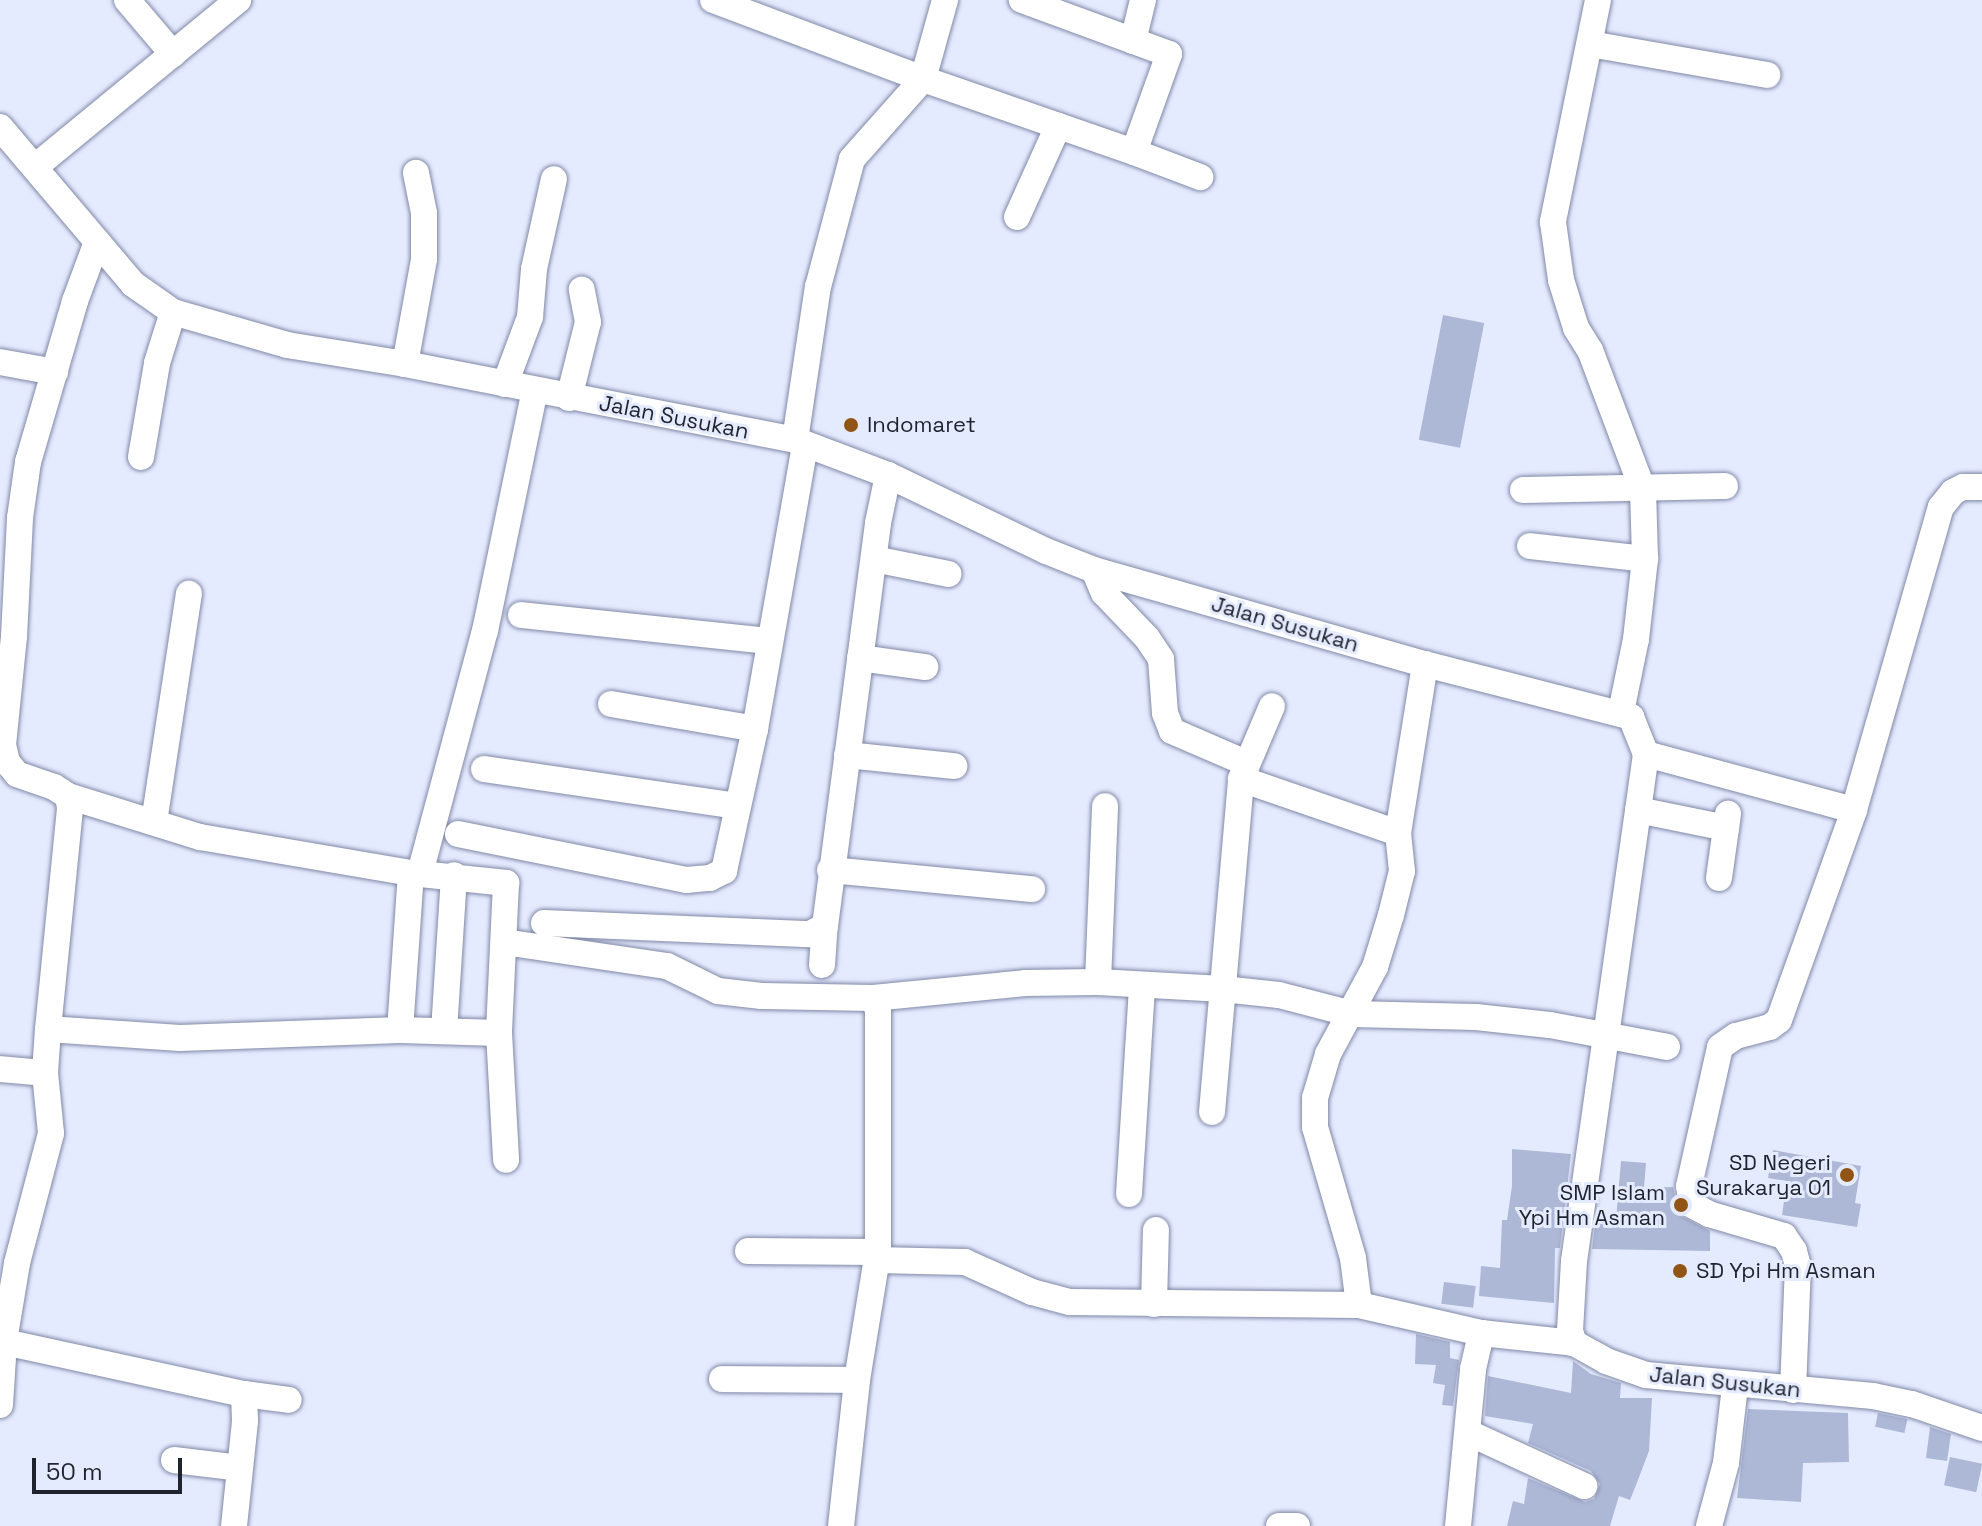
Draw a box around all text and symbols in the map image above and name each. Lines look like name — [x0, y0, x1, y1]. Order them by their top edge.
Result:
street label: Jalan Susukan — [597, 390, 751, 444]
place label: Indomaret — [867, 412, 976, 438]
marker: Indomaret — [842, 416, 860, 434]
street label: Jalan Susukan — [1208, 590, 1362, 658]
place label: SD Negeri Surakarya 01 — [1696, 1149, 1831, 1200]
marker: SD Negeri Surakarya 01 — [1838, 1166, 1856, 1184]
place label: SMP Islam Ypi Hm Asman — [1518, 1179, 1665, 1230]
marker: SMP Islam Ypi Hm Asman — [1672, 1196, 1690, 1214]
place label: SD Ypi Hm Asman — [1696, 1258, 1876, 1284]
marker: SD Ypi Hm Asman — [1671, 1262, 1689, 1280]
street label: Jalan Susukan — [1648, 1361, 1802, 1403]
scale bar — [36, 1442, 186, 1492]
text: 50 m — [46, 1456, 103, 1487]

